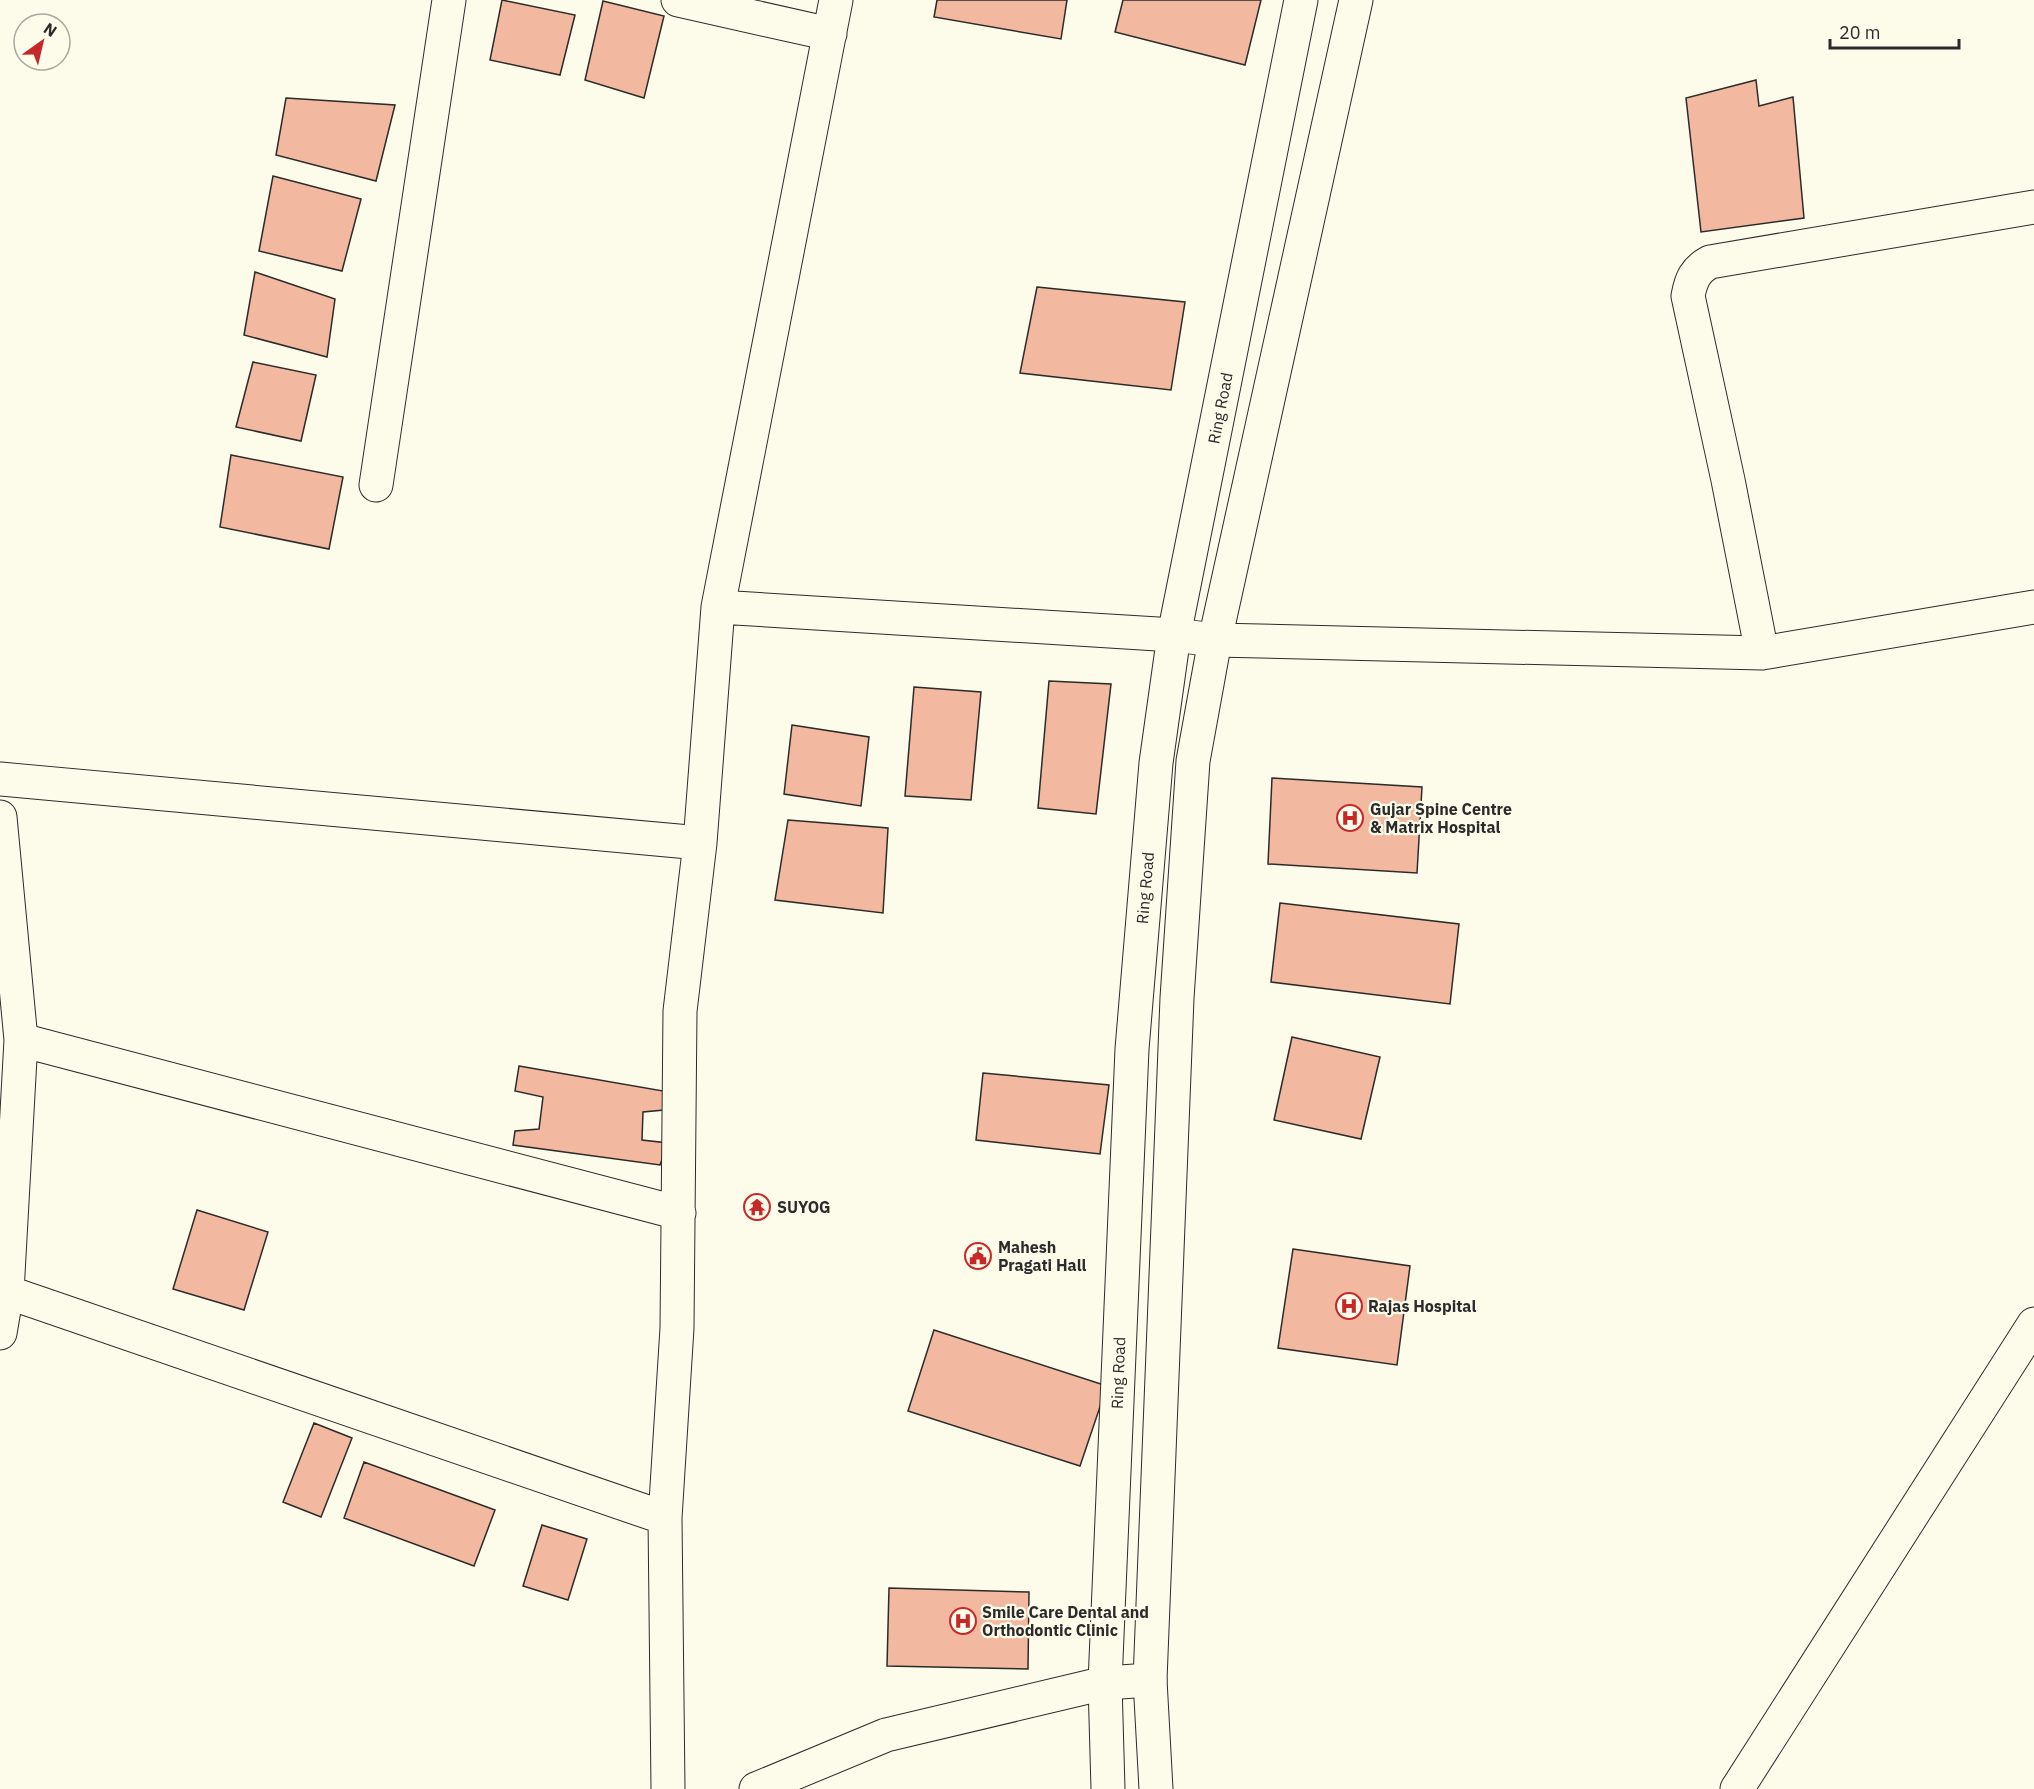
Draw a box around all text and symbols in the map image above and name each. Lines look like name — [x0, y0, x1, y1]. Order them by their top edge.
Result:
north arrow — [12, 12, 72, 72]
scale bar — [1830, 12, 1959, 50]
text: N — [40, 18, 61, 41]
text: 20 m — [1839, 21, 1881, 44]
street label: Ring Road — [1203, 371, 1237, 445]
place label: Gujar Spine Centre & Matrix Hospital — [1370, 799, 1512, 837]
hospital icon: Gujar Spine Centre & Matrix Hospital — [1335, 803, 1365, 833]
street label: Ring Road — [1132, 851, 1158, 925]
temple icon: SUYOG — [742, 1192, 772, 1222]
place label: SUYOG — [777, 1197, 831, 1217]
place label: Mahesh Pragati Hall — [998, 1237, 1086, 1275]
public building icon: Mahesh Pragati Hall — [963, 1241, 993, 1271]
hospital icon: Rajas Hospital — [1334, 1291, 1364, 1321]
place label: Rajas Hospital — [1368, 1296, 1476, 1316]
street label: Ring Road — [1107, 1337, 1129, 1409]
place label: Smile Care Dental and Orthodontic Clinic — [982, 1602, 1149, 1640]
hospital icon: Smile Care Dental and Orthodontic Clinic — [948, 1606, 978, 1636]

